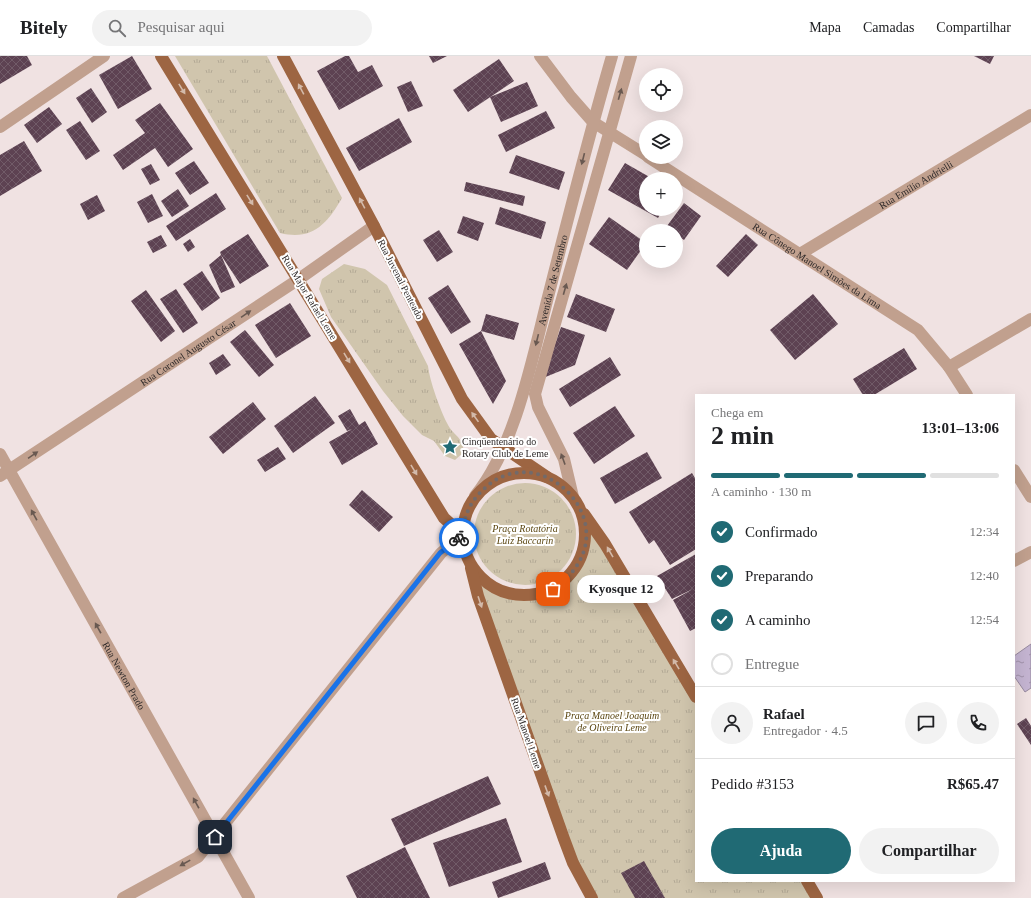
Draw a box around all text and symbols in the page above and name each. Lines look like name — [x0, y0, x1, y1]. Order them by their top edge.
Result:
search box — [92, 10, 372, 46]
text: Bitely — [20, 17, 68, 38]
icon: search — [106, 17, 128, 39]
text: Pesquisar aqui — [138, 19, 225, 35]
text: Mapa — [809, 20, 841, 35]
text: Camadas — [863, 20, 914, 35]
text: Compartilhar — [936, 20, 1011, 35]
map controls — [639, 68, 683, 268]
button: locate — [639, 68, 683, 112]
one-way arrow — [178, 83, 185, 95]
one-way arrow — [297, 83, 304, 95]
one-way arrow — [617, 88, 623, 100]
button: layers — [639, 120, 683, 164]
one-way arrow — [580, 154, 586, 166]
street label: Rua Emílio Andrielli — [877, 158, 955, 211]
button: + — [639, 172, 683, 216]
one-way arrow — [246, 195, 254, 205]
one-way arrow — [359, 198, 366, 209]
street label: Rua Cônego Manoel Simões da Lima — [751, 221, 884, 311]
button: − — [639, 224, 683, 268]
street label: Avenida 7 de Setembro — [536, 234, 570, 327]
street label: Rua Juvenal Penteado — [376, 237, 426, 321]
street label: Rua Major Rafael Leme — [280, 253, 340, 342]
one-way arrow — [562, 283, 568, 295]
one-way arrow — [240, 310, 252, 317]
street label: Rua Coronel Augusto César — [138, 317, 239, 388]
one-way arrow — [534, 334, 540, 346]
one-way arrow — [343, 353, 351, 363]
text: Chega em — [711, 405, 763, 420]
one-way arrow — [471, 412, 479, 422]
text: 13:01–13:06 — [922, 420, 999, 436]
text: 2 min — [711, 421, 774, 450]
place label: Cinqüentenário do Rotary Club de Leme — [462, 436, 549, 459]
place icon: Cinqüentenário do Rotary Club de Leme — [441, 438, 459, 456]
one-way arrow — [27, 451, 38, 459]
one-way arrow — [560, 452, 566, 464]
one-way arrow — [411, 464, 418, 476]
text: A caminho · 130 m — [711, 484, 811, 499]
one-way arrow — [31, 509, 38, 521]
courier — [439, 518, 479, 558]
icon: check — [711, 521, 733, 543]
park label: Praça Rotatória Luiz Baccarin — [491, 523, 558, 546]
text: Confirmado — [745, 524, 818, 540]
text: 12:34 — [969, 524, 999, 539]
icon: bike — [448, 527, 470, 549]
one-way arrow — [606, 547, 614, 557]
icon: check — [711, 565, 733, 587]
text: Preparando — [745, 568, 813, 584]
text: 12:40 — [969, 568, 999, 583]
pin — [536, 572, 570, 606]
callout: Kyosque 12 — [577, 575, 665, 603]
icon: bag — [542, 578, 564, 600]
text: Kyosque 12 — [589, 581, 653, 596]
one-way arrow — [478, 597, 484, 609]
icon: check — [711, 609, 733, 631]
text: A caminho — [745, 612, 810, 628]
text: 12:54 — [969, 612, 999, 627]
one-way arrow — [95, 622, 101, 634]
street label: Rua Newton Prado — [100, 640, 147, 712]
text: Entregue — [745, 656, 799, 672]
one-way arrow — [673, 658, 680, 670]
street label: Rua Manoel Leme — [509, 696, 544, 771]
button: person — [711, 702, 753, 744]
button: chat — [905, 702, 947, 744]
button: phone — [957, 702, 999, 744]
text: Rafael — [763, 706, 805, 722]
park label: Praça Manoel Joaquim de Oliveira Leme — [564, 710, 659, 733]
text: Entregador · 4.5 — [763, 723, 848, 738]
text: Pedido #3153 — [711, 776, 794, 792]
text: R$65.47 — [947, 776, 999, 792]
one-way arrow — [544, 785, 550, 797]
one-way arrow — [192, 797, 199, 809]
pin — [198, 820, 232, 854]
icon: home — [204, 826, 226, 848]
button: Ajuda — [711, 828, 851, 874]
button: Compartilhar — [859, 828, 999, 874]
one-way arrow — [179, 860, 191, 867]

